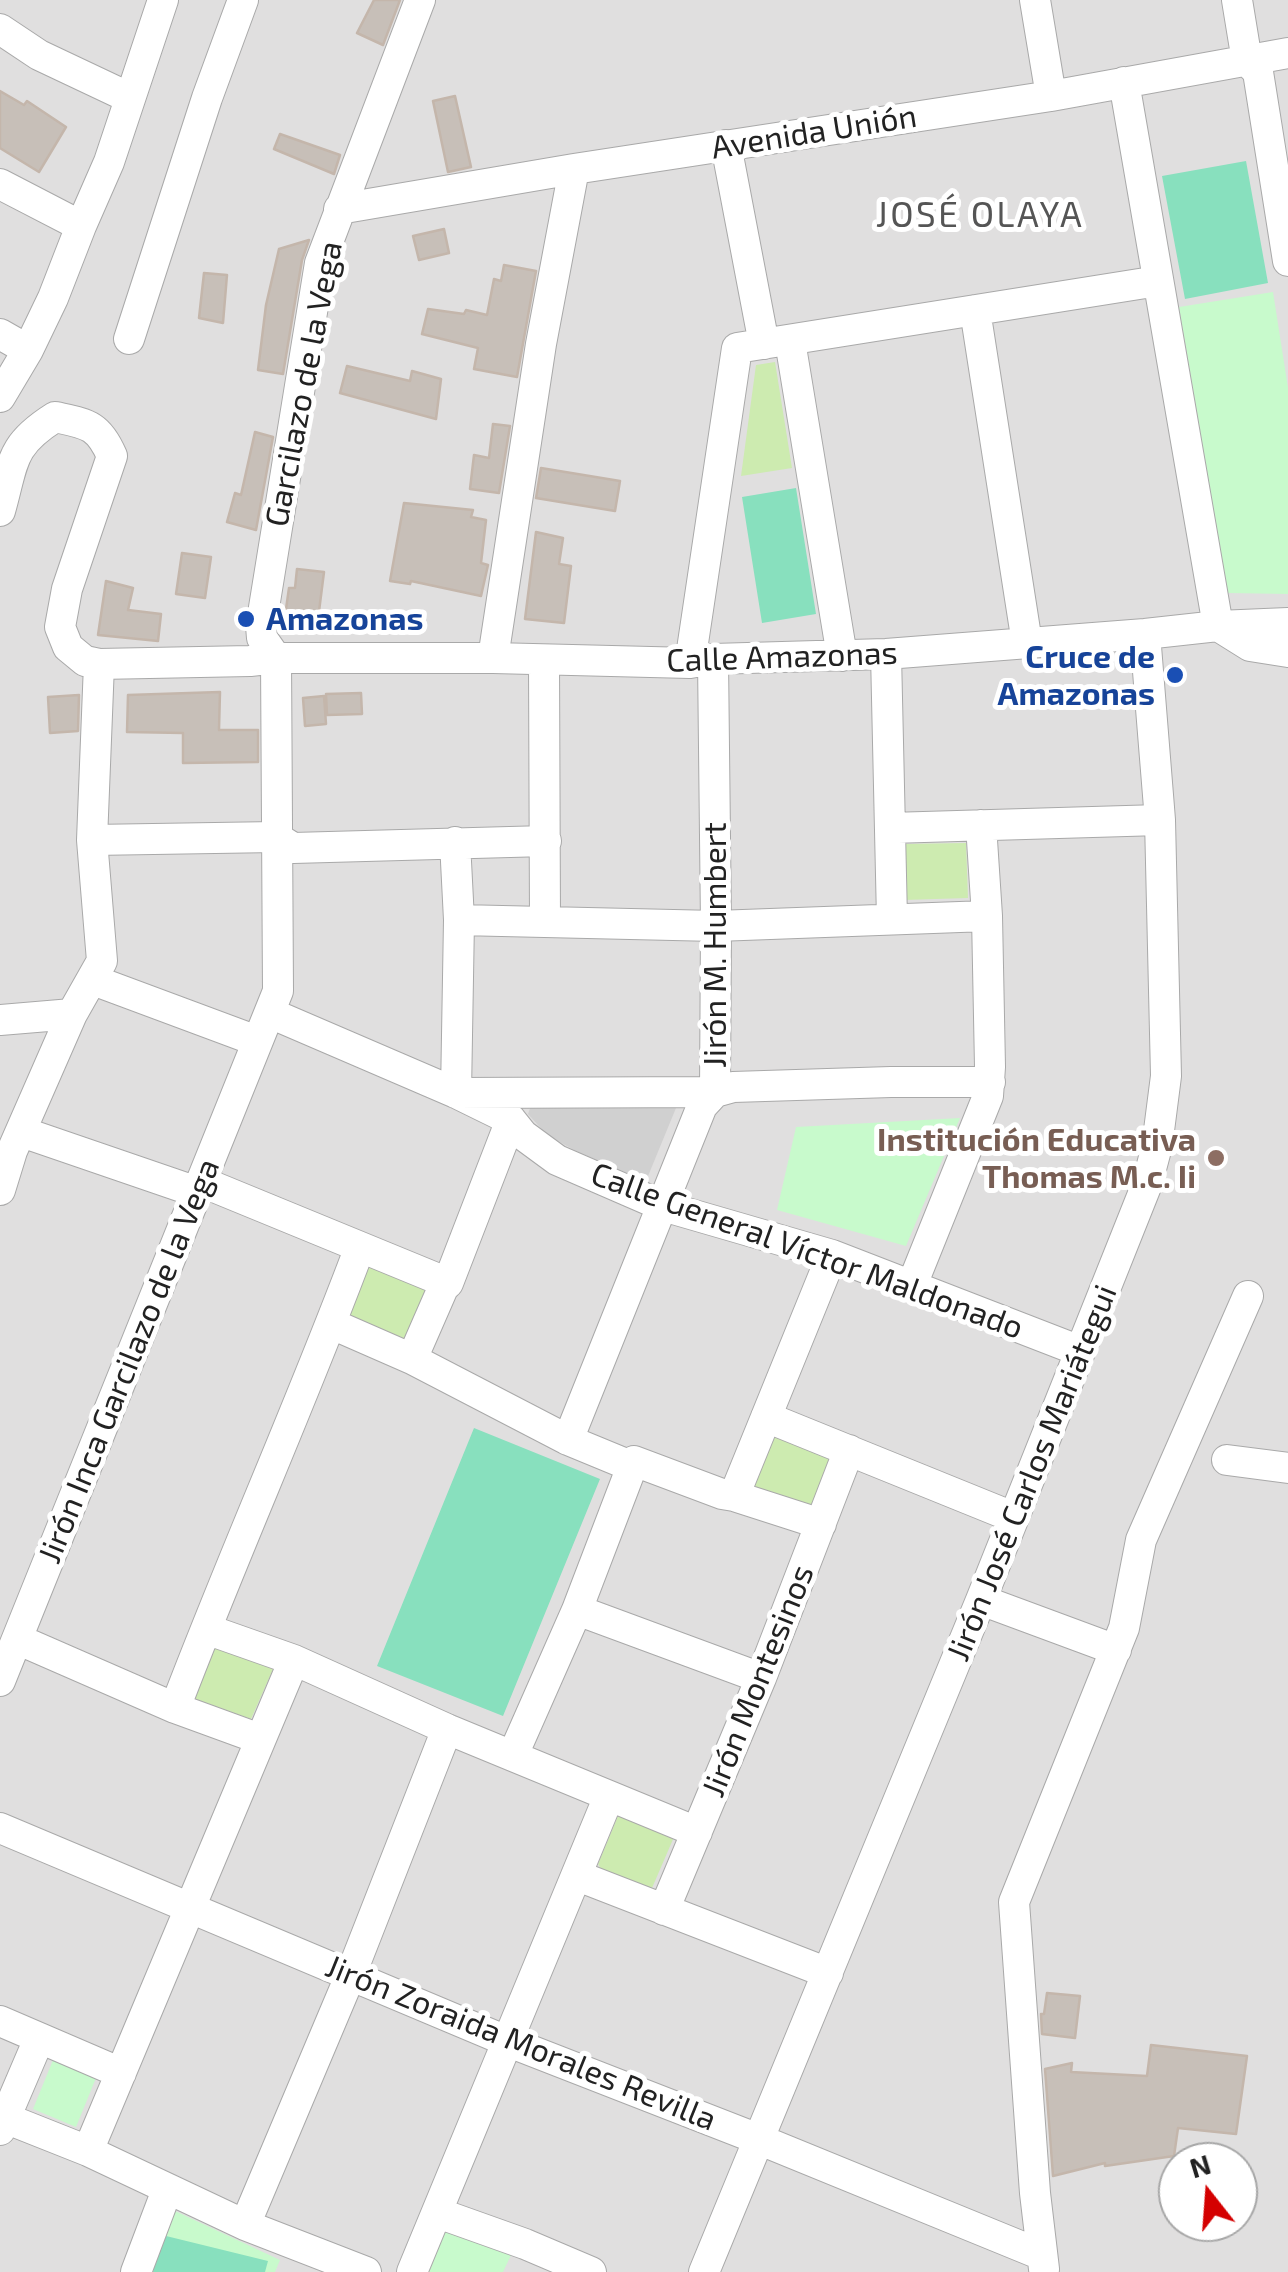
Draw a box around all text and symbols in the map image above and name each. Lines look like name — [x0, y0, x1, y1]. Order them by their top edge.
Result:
street label: Avenida Unión — [709, 97, 919, 167]
district label: JOSÉ OLAYA — [876, 194, 1084, 236]
street label: Garcilazo de la Vega — [257, 238, 351, 530]
place label: Amazonas — [266, 600, 423, 638]
marker: Amazonas — [235, 608, 257, 630]
street label: Calle Amazonas — [666, 634, 898, 680]
place label: Cruce de Amazonas — [998, 638, 1155, 713]
marker: Cruce de Amazonas — [1164, 664, 1186, 686]
street label: Jirón M. Humbert — [696, 822, 734, 1068]
place label: Institución Educativa Thomas M.c. Ii — [877, 1121, 1196, 1196]
marker: Institución Educativa Thomas M.c. Ii — [1205, 1147, 1227, 1169]
street label: Jirón Inca Garcilazo de la Vega — [30, 1153, 228, 1569]
street label: Calle General Víctor Maldonado — [586, 1155, 1028, 1347]
street label: Jirón José Carlos Mariátegui — [939, 1280, 1125, 1666]
street label: Jirón Montesinos — [694, 1560, 822, 1802]
street label: Jirón Zoraida Morales Revilla — [320, 1947, 722, 2139]
north arrow — [1158, 2142, 1258, 2242]
text: N — [1185, 2146, 1214, 2184]

